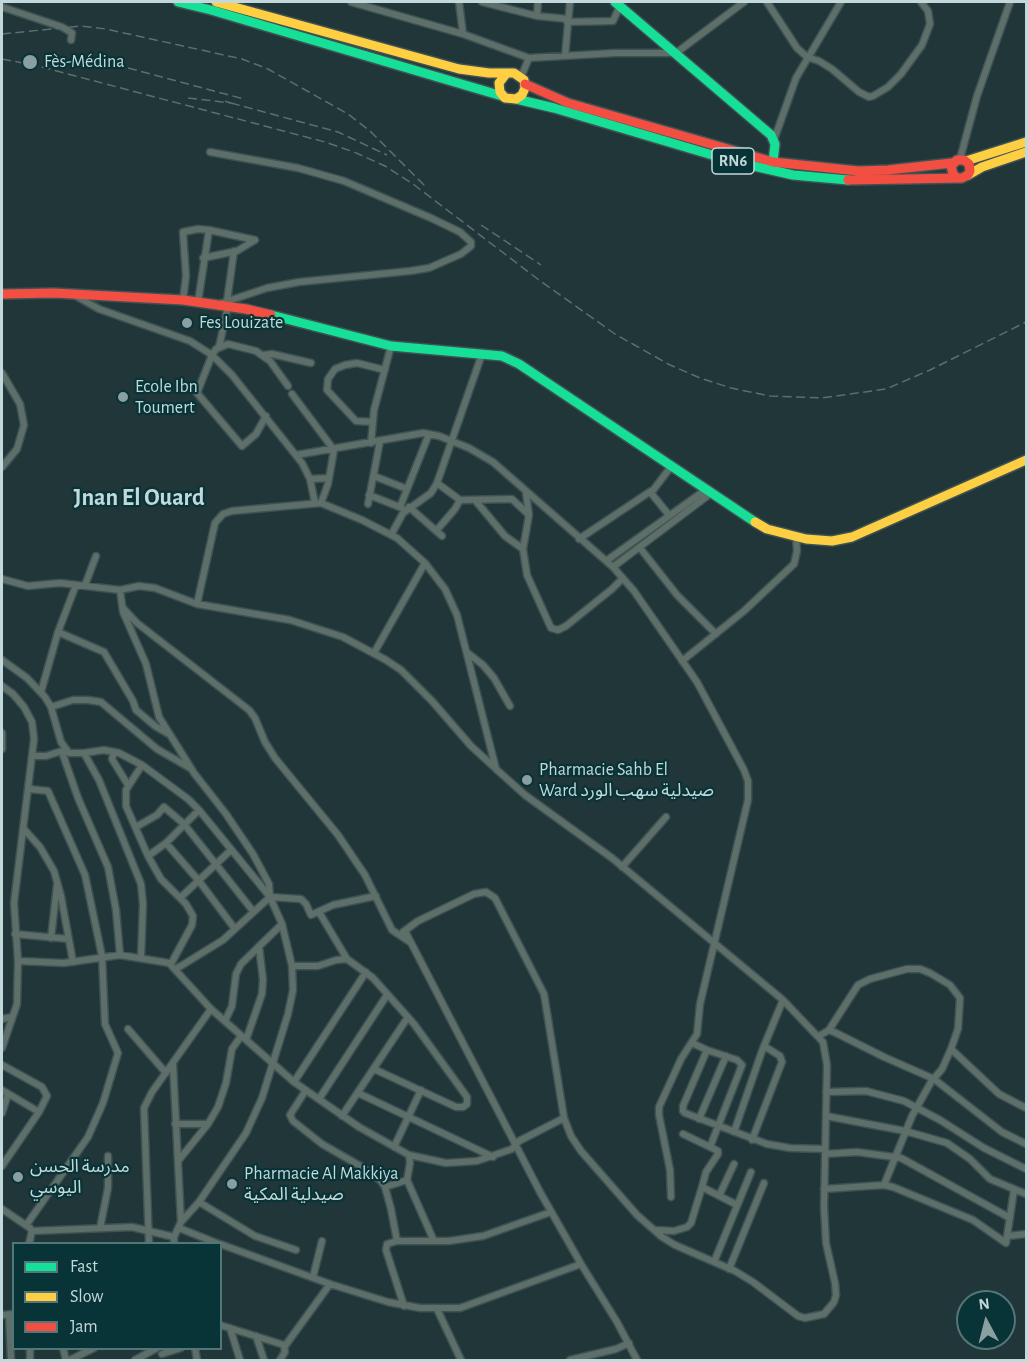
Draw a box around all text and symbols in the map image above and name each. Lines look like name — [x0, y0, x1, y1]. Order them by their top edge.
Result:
place label: Fès-Médina — [44, 51, 125, 73]
marker: Fès-Médina — [21, 53, 39, 71]
road number: RN6 — [712, 148, 754, 174]
place label: Fes Louizate — [199, 312, 283, 334]
marker: Fes Louizate — [180, 316, 194, 330]
place label: Ecole Ibn Toumert — [135, 376, 198, 418]
marker: Ecole Ibn Toumert — [116, 390, 130, 404]
district label: Jnan El Ouard — [73, 484, 205, 512]
place label: Pharmacie Sahb El Ward صيدلية سهب الورد — [539, 759, 714, 802]
marker: Pharmacie Sahb El Ward صيدلية سهب الورد — [520, 773, 534, 787]
place label: مدرسة الحسن اليوسي — [30, 1156, 130, 1198]
place label: Pharmacie Al Makkiya صيدلية المكية — [244, 1163, 399, 1206]
marker: مدرسة الحسن اليوسي — [11, 1170, 25, 1184]
marker: Pharmacie Al Makkiya صيدلية المكية — [225, 1177, 239, 1191]
legend — [12, 1242, 222, 1350]
text: Fast — [70, 1258, 98, 1276]
text: Slow — [70, 1288, 103, 1306]
north arrow — [956, 1290, 1016, 1350]
text: N — [978, 1296, 991, 1313]
text: Jam — [70, 1318, 98, 1336]

